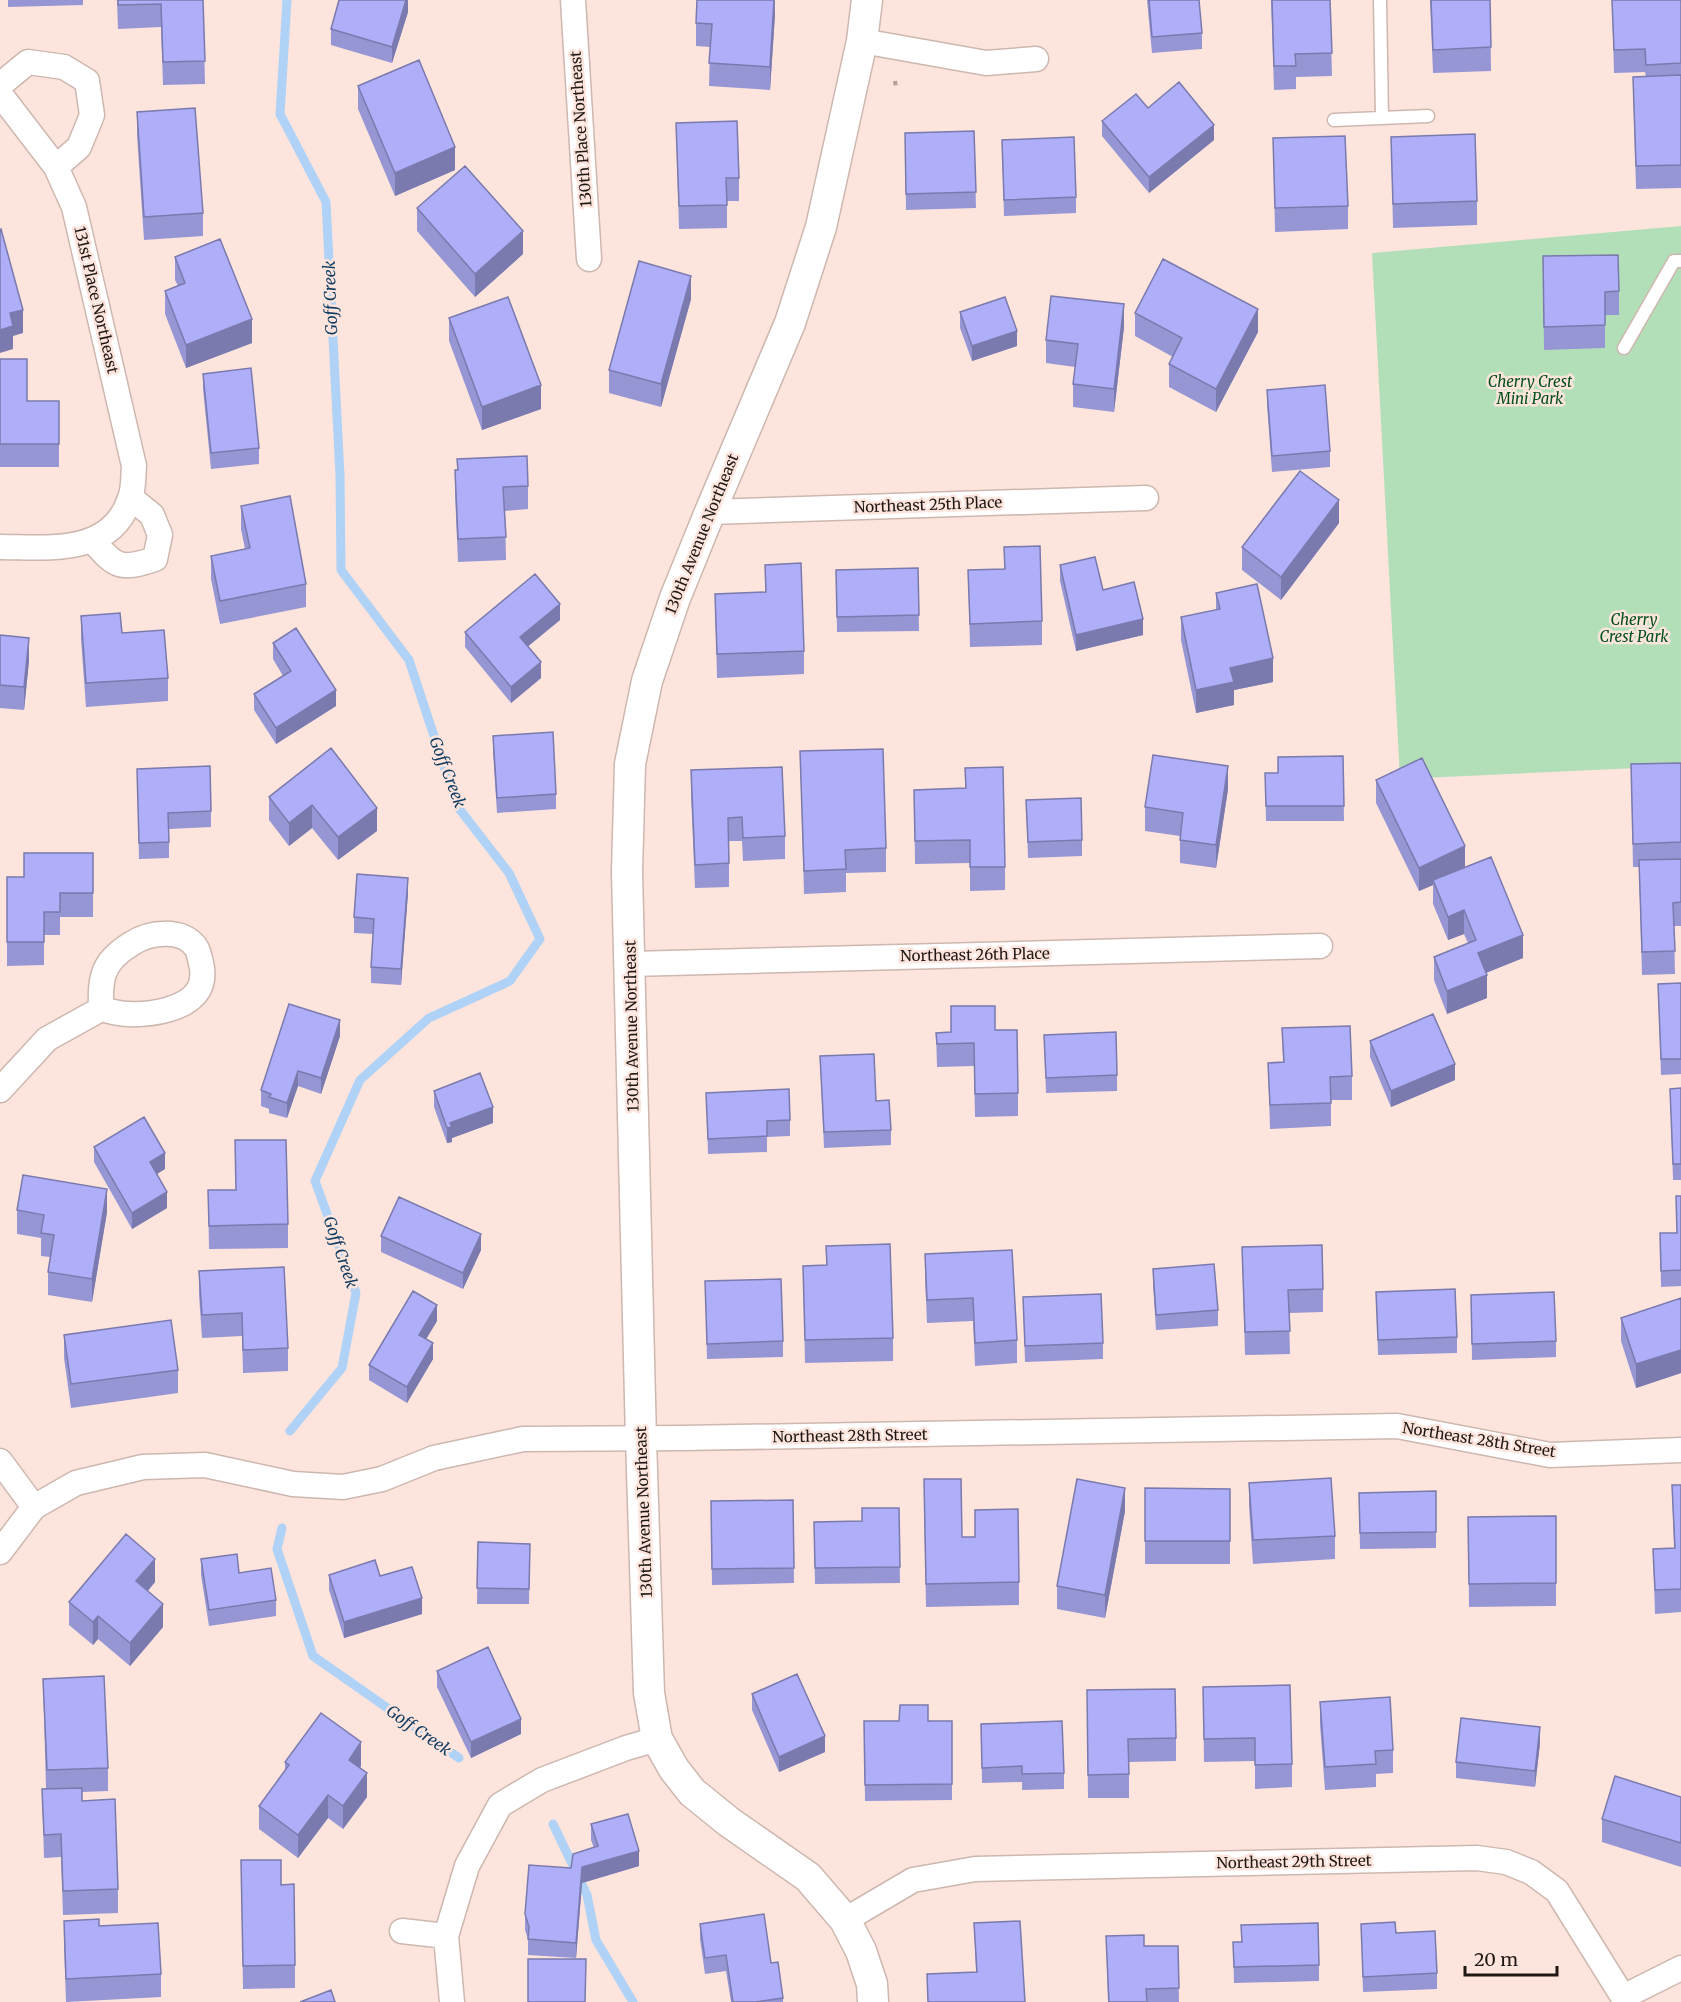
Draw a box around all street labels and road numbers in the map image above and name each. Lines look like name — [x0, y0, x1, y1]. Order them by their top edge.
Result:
street label: 130th Place Northeast — [566, 50, 595, 208]
street label: 131st Place Northeast — [70, 224, 123, 376]
street label: 130th Avenue Northeast — [661, 451, 743, 617]
street label: Northeast 25th Place — [853, 492, 1003, 517]
street label: 130th Avenue Northeast — [621, 940, 642, 1112]
street label: Northeast 26th Place — [900, 944, 1050, 965]
street label: Northeast 28th Street — [1401, 1418, 1557, 1461]
street label: Northeast 28th Street — [772, 1425, 928, 1446]
street label: 130th Avenue Northeast — [631, 1426, 656, 1598]
street label: Northeast 29th Street — [1216, 1851, 1372, 1872]

